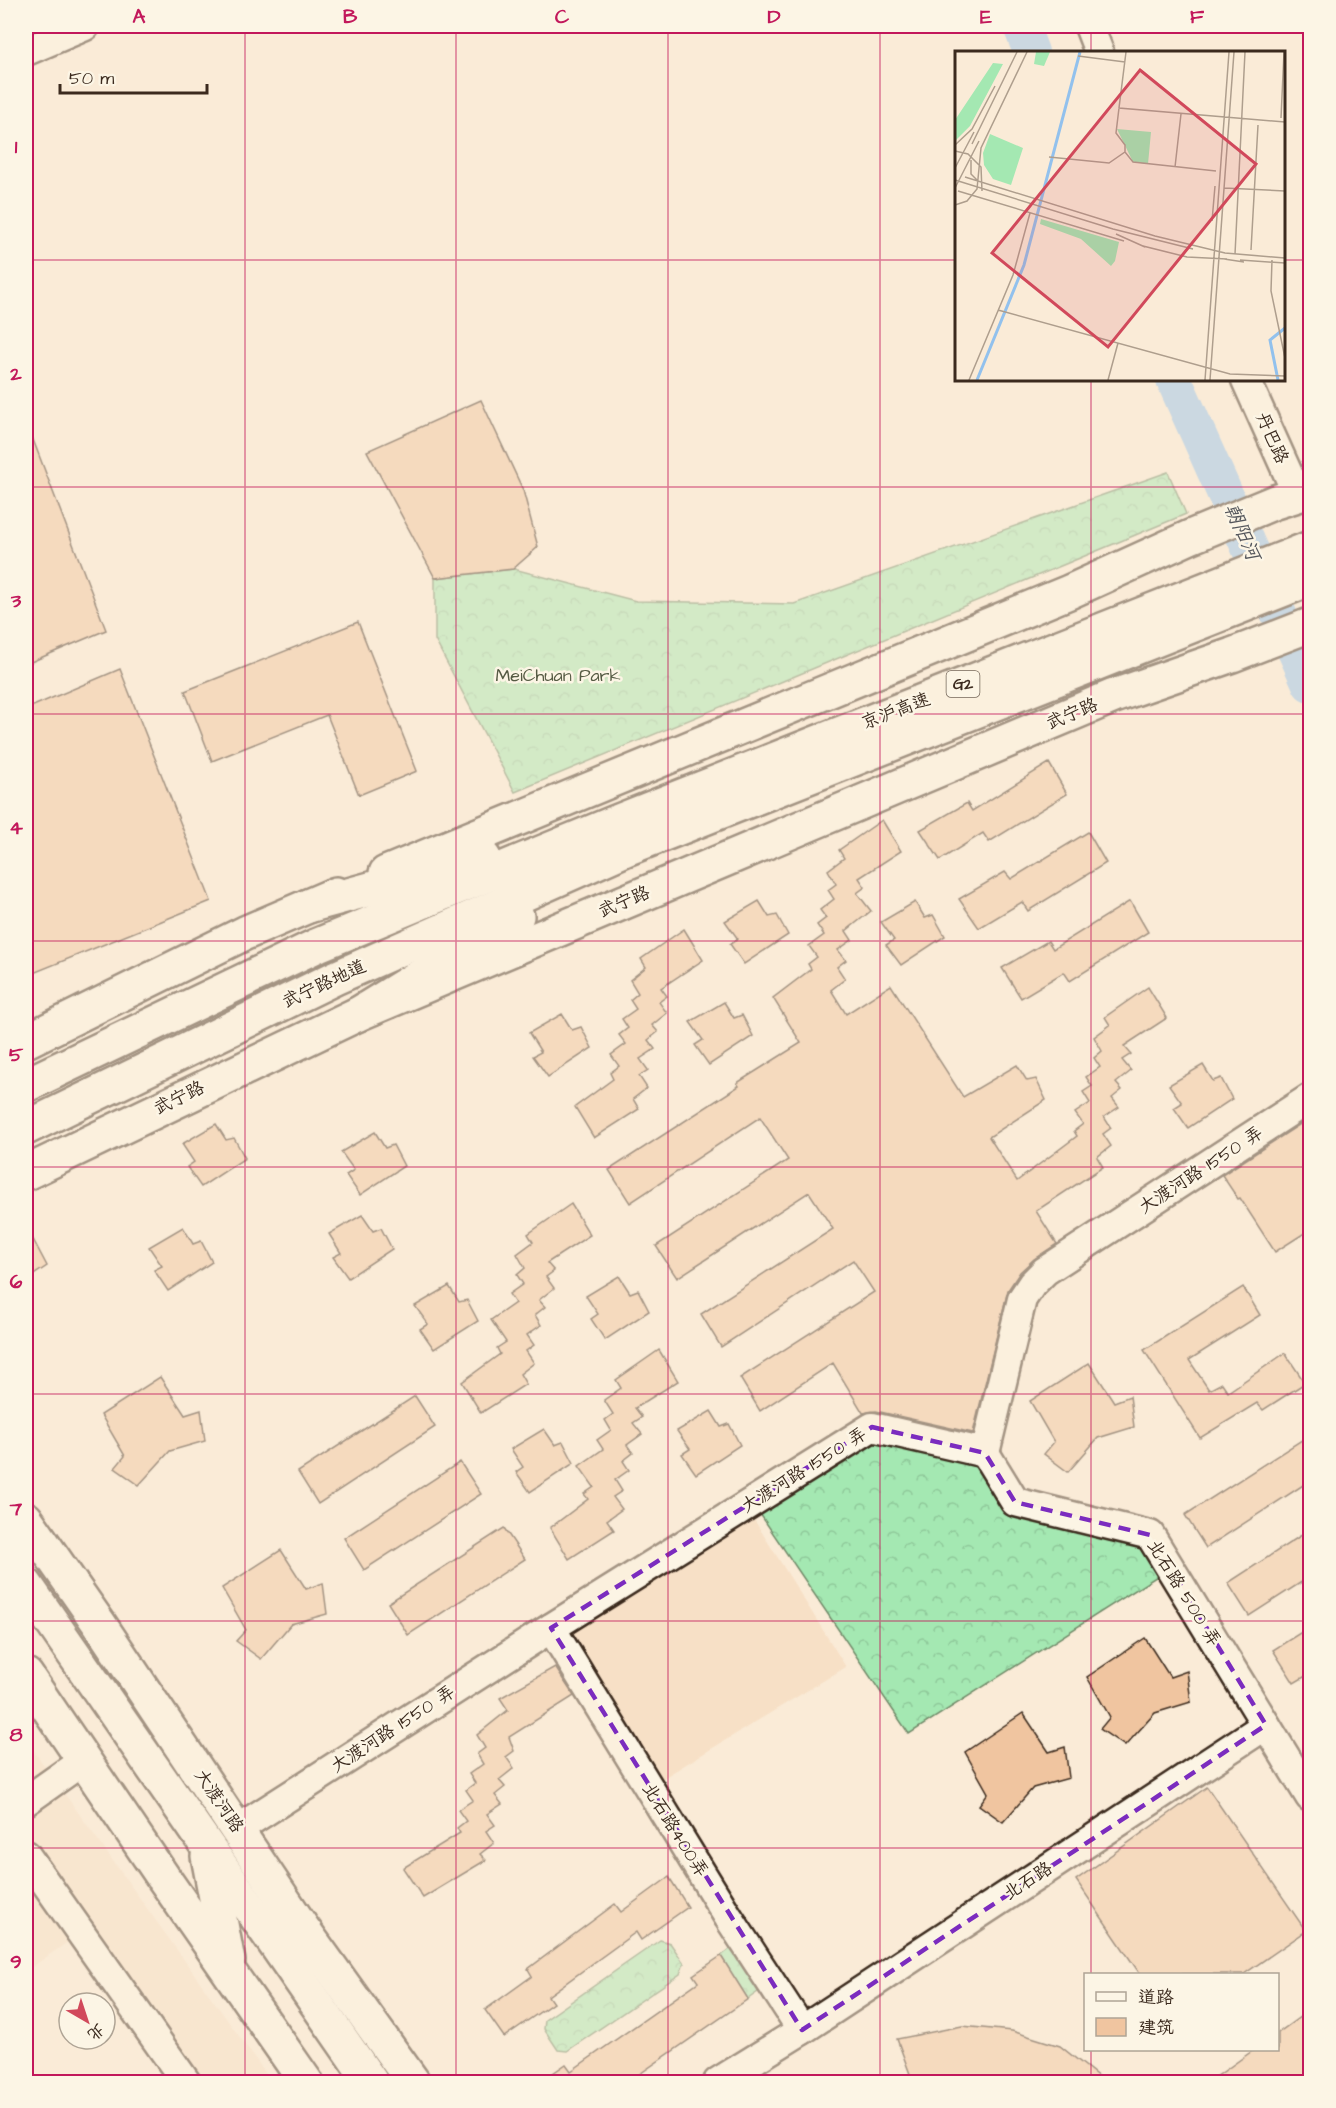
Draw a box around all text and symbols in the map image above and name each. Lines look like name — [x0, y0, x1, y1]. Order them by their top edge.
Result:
text: A — [133, 3, 146, 31]
text: B — [343, 3, 358, 31]
text: C — [555, 3, 570, 31]
text: D — [768, 3, 781, 31]
text: E — [980, 3, 992, 31]
text: F — [1190, 3, 1205, 31]
inset map — [955, 51, 1285, 381]
scale bar — [60, 57, 207, 95]
text: 50 m — [69, 66, 114, 91]
text: 1 — [15, 133, 18, 161]
text: 2 — [9, 360, 22, 388]
street label: 丹巴路 — [1250, 408, 1294, 468]
water label: 朝阳河 — [1217, 499, 1268, 568]
text: 3 — [10, 587, 22, 615]
park label: MeiChuan Park — [495, 663, 621, 688]
road number: G2 — [946, 671, 980, 697]
street label: 京沪高速 — [858, 686, 934, 736]
street label: 武宁路 — [1042, 692, 1102, 736]
text: 4 — [9, 814, 23, 842]
street label: 武宁路 — [594, 880, 654, 924]
street label: 武宁路地道 — [278, 954, 370, 1014]
text: 5 — [9, 1041, 24, 1069]
street label: 武宁路 — [149, 1075, 209, 1121]
street label: 大渡河路 1550 弄 — [1134, 1120, 1268, 1220]
text: 6 — [10, 1268, 23, 1296]
street label: 大渡河路 1550 弄 — [737, 1421, 871, 1519]
text: 7 — [9, 1495, 23, 1523]
street label: 北石路 500 弄 — [1141, 1535, 1227, 1651]
street label: 大渡河路 1550 弄 — [326, 1679, 460, 1779]
text: 8 — [10, 1721, 23, 1749]
street label: 大渡河路 — [189, 1764, 249, 1838]
street label: 北石路400弄 — [636, 1778, 714, 1882]
street label: 北石路 — [999, 1856, 1057, 1906]
text: 9 — [10, 1948, 22, 1976]
legend — [1084, 1973, 1279, 2051]
text: 道路 — [1138, 1985, 1174, 2010]
north arrow — [57, 1991, 117, 2051]
text: 建筑 — [1138, 2015, 1174, 2040]
text: 北 — [83, 2018, 109, 2045]

